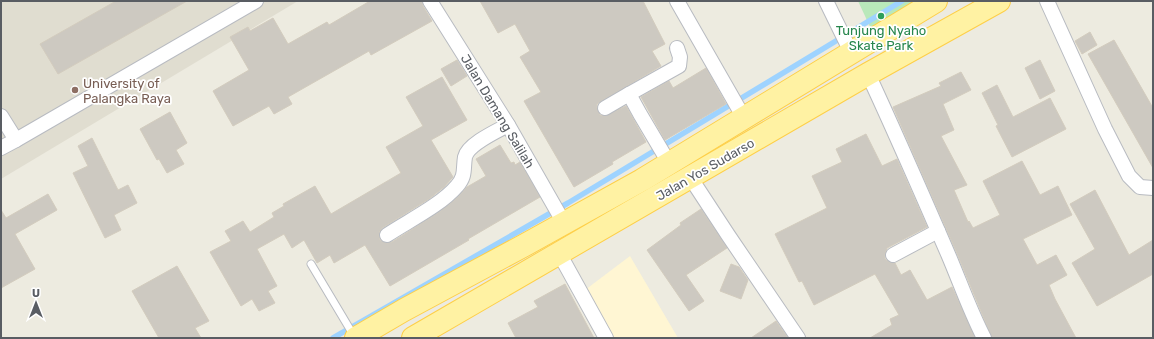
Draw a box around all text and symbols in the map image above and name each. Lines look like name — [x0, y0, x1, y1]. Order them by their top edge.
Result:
marker: Tunjung Nyaho Skate Park — [876, 11, 886, 21]
place label: Tunjung Nyaho Skate Park — [836, 23, 926, 53]
street label: Jalan Damang Salilah — [457, 52, 538, 171]
place label: University of Palangka Raya — [83, 76, 171, 107]
marker: University of Palangka Raya — [70, 85, 80, 95]
street label: Jalan Yos Sudarso — [654, 135, 757, 204]
north arrow — [16, 283, 56, 323]
text: U — [32, 287, 40, 300]

